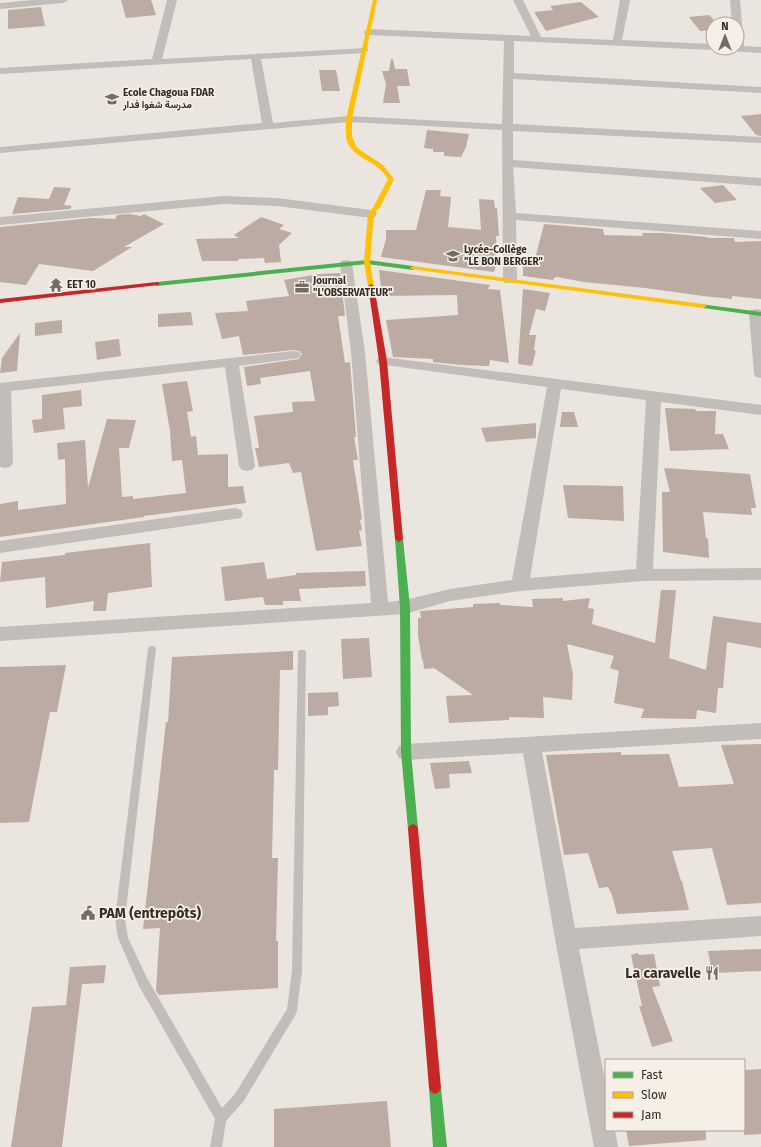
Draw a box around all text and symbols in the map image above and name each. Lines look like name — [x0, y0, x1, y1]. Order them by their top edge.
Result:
north arrow — [705, 16, 745, 56]
text: N — [721, 20, 729, 33]
place label: Ecole Chagoua FDAR مدرسة شغوا فدار — [122, 87, 215, 111]
school or university icon: Ecole Chagoua FDAR مدرسة شغوا فدار — [104, 91, 120, 107]
place label: Lycée-Collège "LE BON BERGER" — [464, 243, 543, 268]
school or university icon: Lycée-Collège "LE BON BERGER" — [445, 248, 461, 264]
place label: Journal "L'OBSERVATEUR" — [312, 275, 393, 299]
temple icon: EET 10 — [48, 277, 64, 293]
place label: EET 10 — [67, 279, 96, 291]
office icon: Journal "L'OBSERVATEUR" — [294, 279, 310, 295]
public building icon: PAM (entrepôts) — [80, 905, 96, 921]
place label: PAM (entrepôts) — [99, 905, 202, 922]
place label: La caravelle — [625, 965, 701, 982]
restaurant icon: La caravelle — [704, 965, 720, 981]
legend — [605, 1059, 745, 1131]
text: Fast — [641, 1068, 663, 1082]
text: Slow — [641, 1088, 667, 1102]
text: Jam — [641, 1108, 661, 1122]

